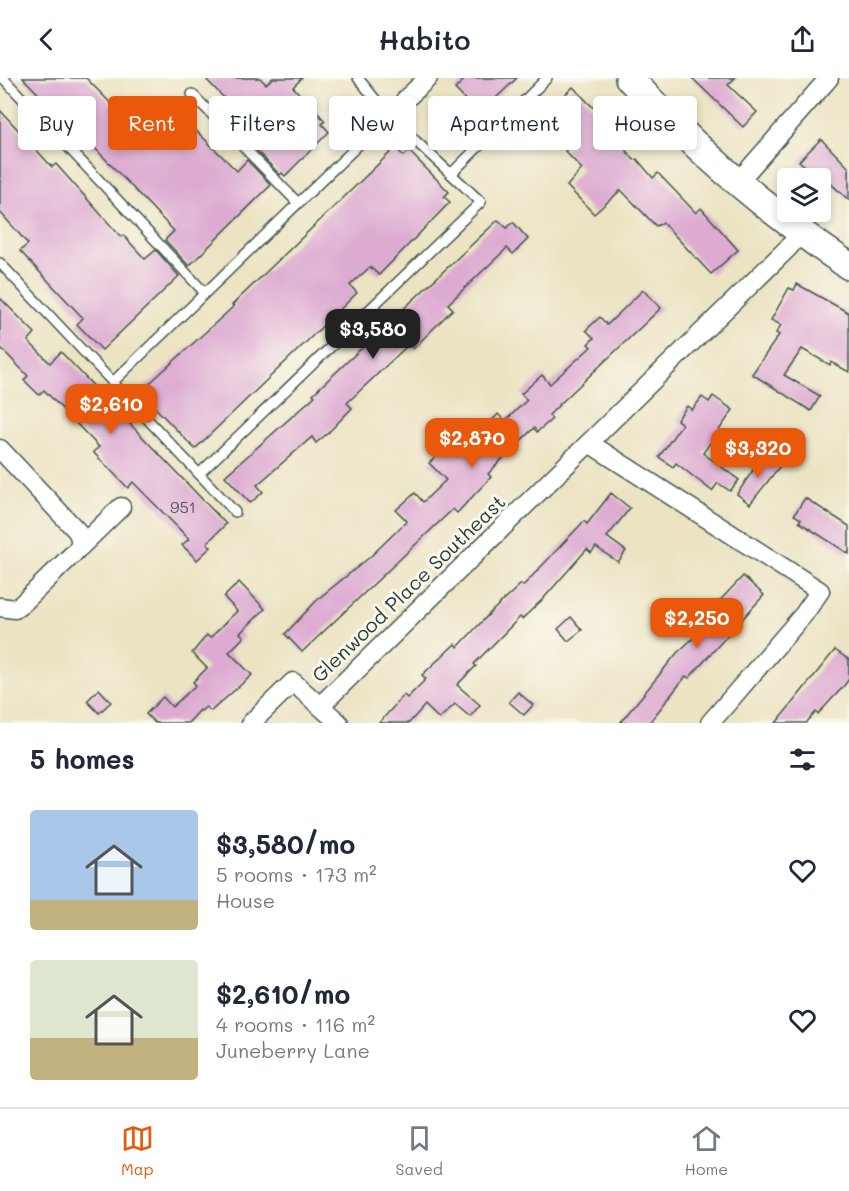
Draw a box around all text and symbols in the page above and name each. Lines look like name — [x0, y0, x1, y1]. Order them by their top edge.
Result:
text: Habito — [379, 22, 470, 57]
icon: back — [30, 23, 63, 56]
icon: share — [786, 23, 819, 56]
chip: Buy — [18, 96, 96, 150]
chip: Rent — [108, 96, 197, 150]
chip: Filters — [209, 96, 317, 150]
chip: New — [329, 96, 416, 150]
chip: Apartment — [428, 96, 581, 150]
chip: House — [593, 96, 697, 150]
map controls — [777, 168, 831, 222]
button: layers — [777, 168, 831, 222]
pin: $3,580 — [324, 309, 422, 360]
text: $3,580 — [339, 315, 407, 341]
pin: $2,610 — [62, 384, 160, 435]
text: $2,610 — [79, 390, 143, 416]
pin: $2,870 — [423, 418, 521, 469]
text: $2,870 — [439, 424, 505, 450]
pin: $3,320 — [709, 428, 807, 479]
text: $3,320 — [725, 434, 791, 460]
street label: Glenwood Place Southeast — [306, 489, 510, 687]
house number: 951 — [170, 496, 196, 517]
pin: $2,250 — [648, 598, 746, 649]
text: $2,250 — [664, 604, 730, 630]
text: 5 homes — [30, 742, 135, 776]
icon: filters — [786, 743, 819, 776]
text: $3,580/mo — [216, 827, 355, 861]
icon: home — [78, 834, 150, 906]
icon: heart — [786, 854, 819, 887]
text: 5 rooms · 173 m² — [216, 861, 377, 887]
text: House — [216, 887, 275, 913]
text: $2,610/mo — [216, 977, 350, 1011]
icon: home — [78, 984, 150, 1056]
icon: heart — [786, 1004, 819, 1037]
text: 4 rooms · 116 m² — [216, 1011, 375, 1037]
text: Juneberry Lane — [216, 1037, 370, 1063]
tab: Map — [121, 1122, 154, 1179]
tab: Saved — [395, 1122, 443, 1179]
tab: Home — [685, 1122, 728, 1179]

